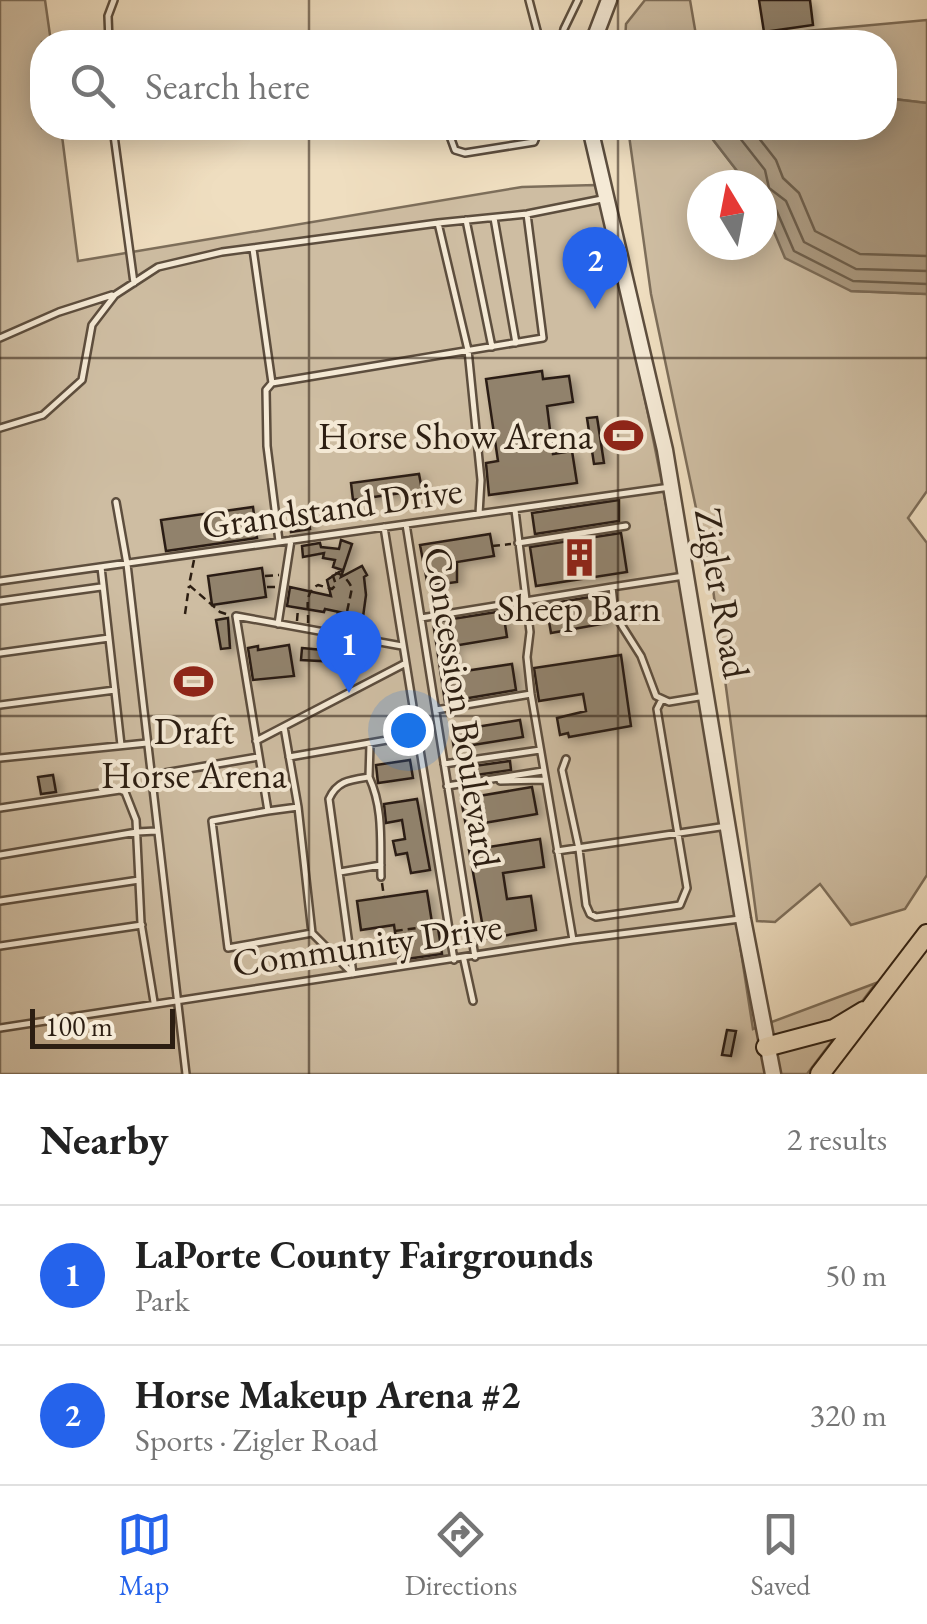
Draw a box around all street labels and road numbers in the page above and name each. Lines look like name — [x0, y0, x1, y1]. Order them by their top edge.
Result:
street label: Grandstand Drive — [199, 464, 465, 550]
street label: Zigler Road — [684, 504, 762, 683]
street label: Concession Boulevard — [413, 543, 513, 872]
street label: Community Drive — [229, 901, 505, 987]

